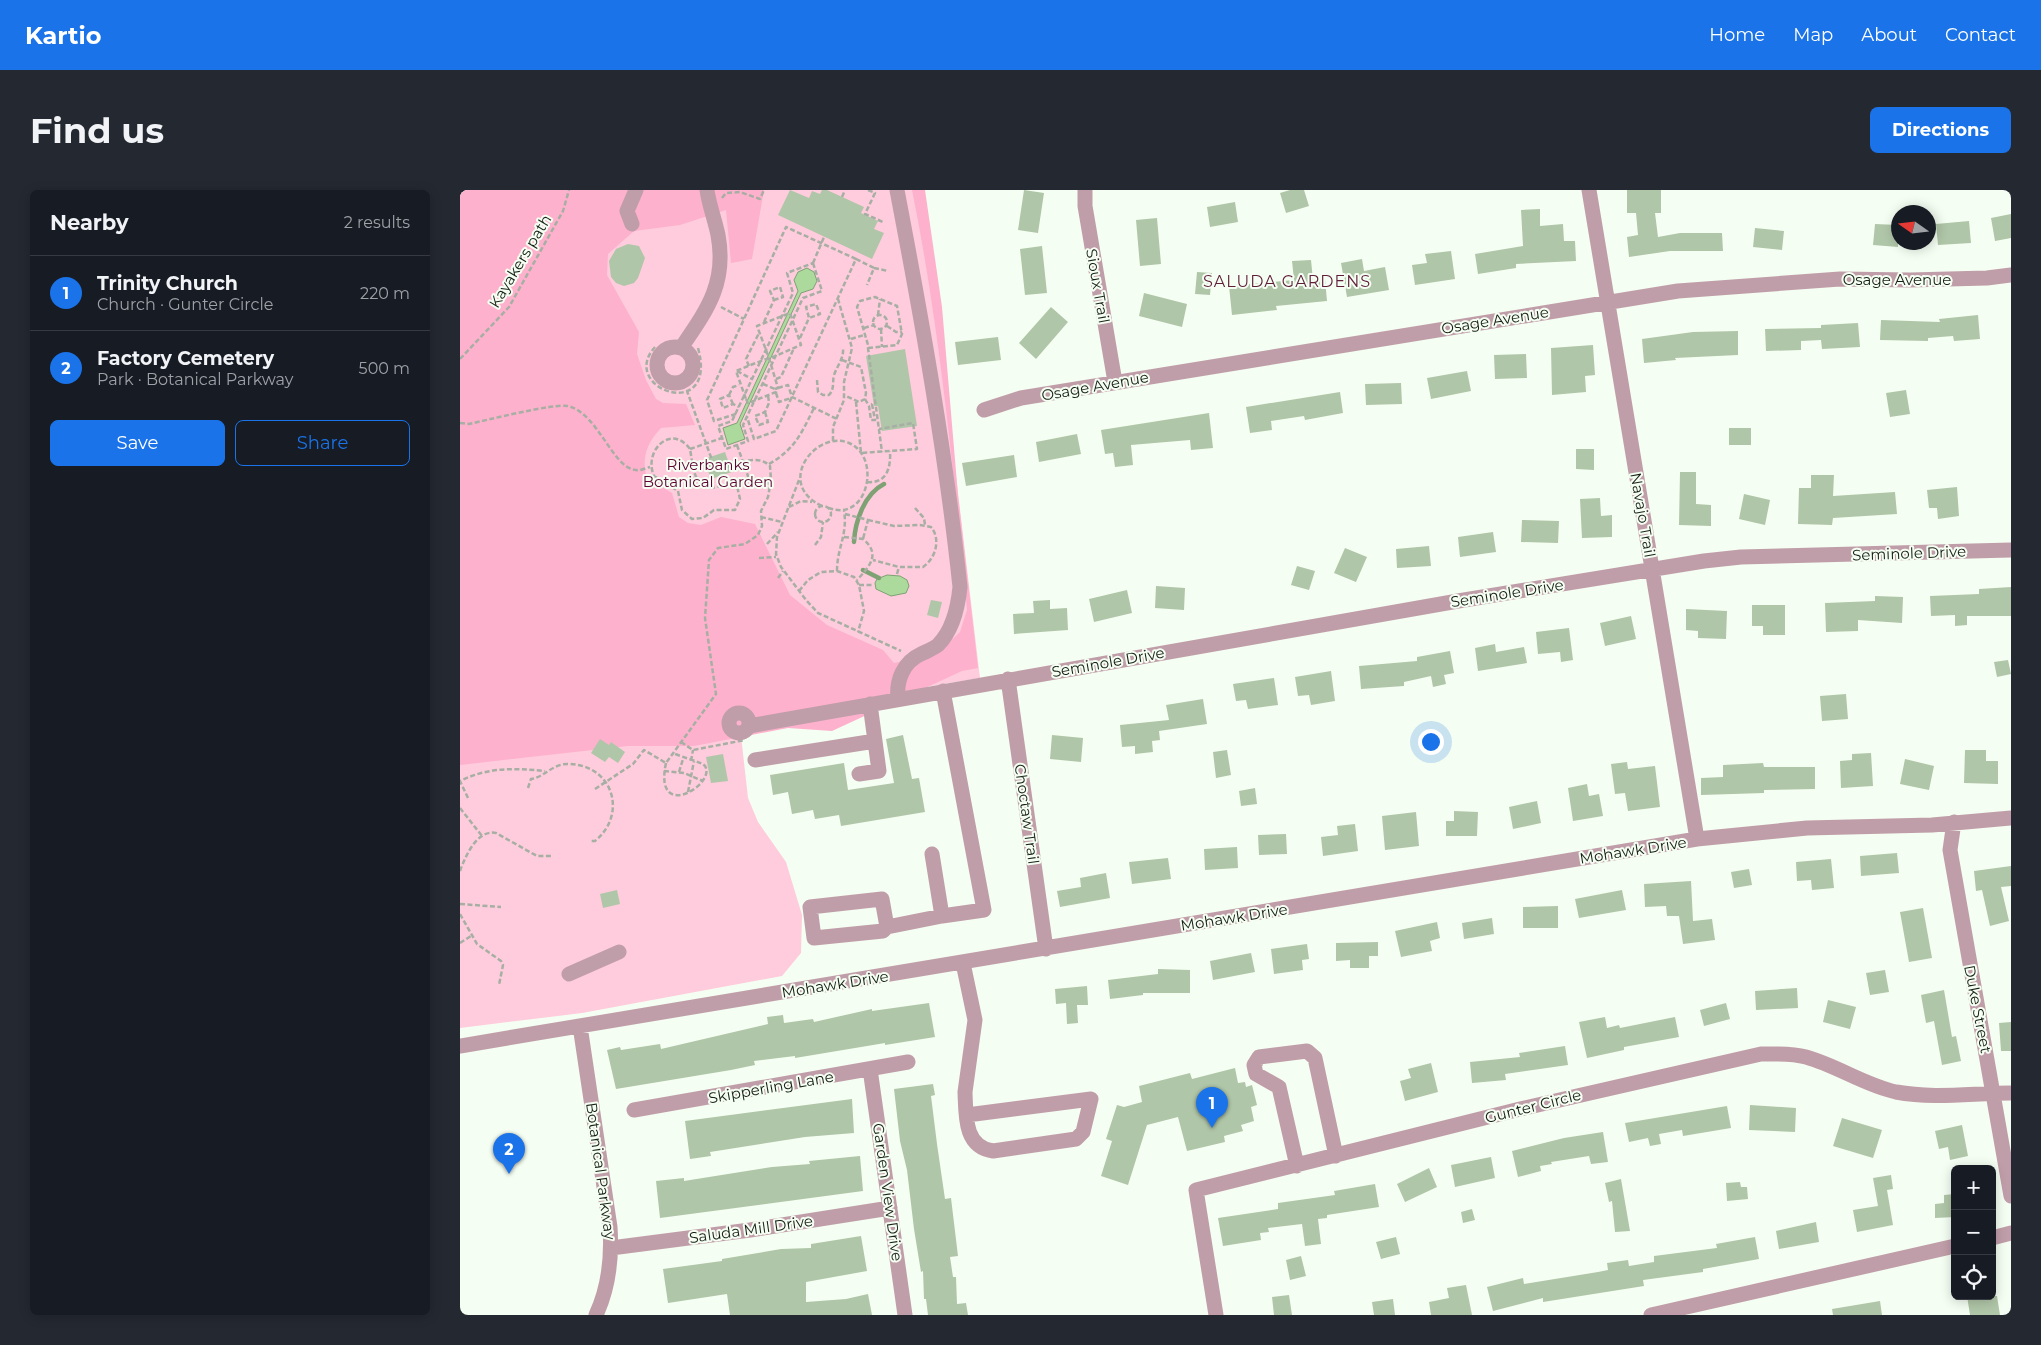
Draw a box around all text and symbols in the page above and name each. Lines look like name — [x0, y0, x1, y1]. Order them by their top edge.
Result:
text: Kartio — [25, 21, 101, 50]
text: Home — [1709, 24, 1765, 46]
text: Map — [1793, 24, 1833, 46]
text: About — [1861, 24, 1917, 46]
text: Contact — [1945, 24, 2016, 46]
button: Directions — [1870, 107, 2011, 153]
text: Find us — [30, 109, 164, 152]
north arrow — [1891, 205, 1936, 250]
text: Nearby — [50, 210, 129, 235]
street label: Kayakers path — [485, 211, 555, 311]
text: 2 results — [344, 213, 410, 232]
street label: Sioux Trail — [1082, 247, 1114, 325]
street label: Osage Avenue — [1843, 270, 1951, 289]
text: Trinity Church — [97, 272, 238, 295]
district label: SALUDA GARDENS — [1203, 272, 1371, 291]
text: 1 — [63, 284, 69, 303]
text: 220 m — [360, 284, 410, 303]
text: Church · Gunter Circle — [97, 295, 273, 314]
street label: Osage Avenue — [1440, 302, 1550, 338]
text: Factory Cemetery — [97, 347, 274, 370]
text: 2 — [61, 359, 71, 378]
text: 500 m — [359, 359, 410, 378]
street label: Osage Avenue — [1040, 367, 1150, 405]
text: Park · Botanical Parkway — [97, 370, 293, 389]
button: Save — [50, 420, 225, 466]
button: Share — [235, 420, 410, 466]
park label: Riverbanks Botanical Garden — [643, 455, 773, 491]
street label: Navajo Trail — [1626, 471, 1660, 559]
street label: Seminole Drive — [1852, 542, 1966, 564]
street label: Seminole Drive — [1449, 575, 1565, 611]
street label: Seminole Drive — [1050, 643, 1166, 681]
your location — [1418, 729, 1444, 755]
street label: Choctaw Trail — [1011, 763, 1043, 865]
street label: Mohawk Drive — [1578, 832, 1688, 868]
street label: Mohawk Drive — [1179, 899, 1289, 935]
street label: Duke Street — [1960, 963, 1996, 1055]
street label: Mohawk Drive — [780, 966, 890, 1002]
street label: Skipperling Lane — [707, 1067, 835, 1107]
street label: Gunter Circle — [1483, 1085, 1583, 1127]
pin: 1 — [1196, 1087, 1228, 1128]
street label: Botanical Parkway — [582, 1101, 620, 1242]
street label: Garden View Drive — [869, 1122, 907, 1262]
pin: 2 — [493, 1133, 525, 1174]
map controls — [1951, 1165, 1996, 1300]
button: + — [1951, 1165, 1996, 1210]
button: − — [1951, 1210, 1996, 1255]
street label: Saluda Mill Drive — [688, 1211, 814, 1247]
button: locate — [1951, 1255, 1996, 1300]

